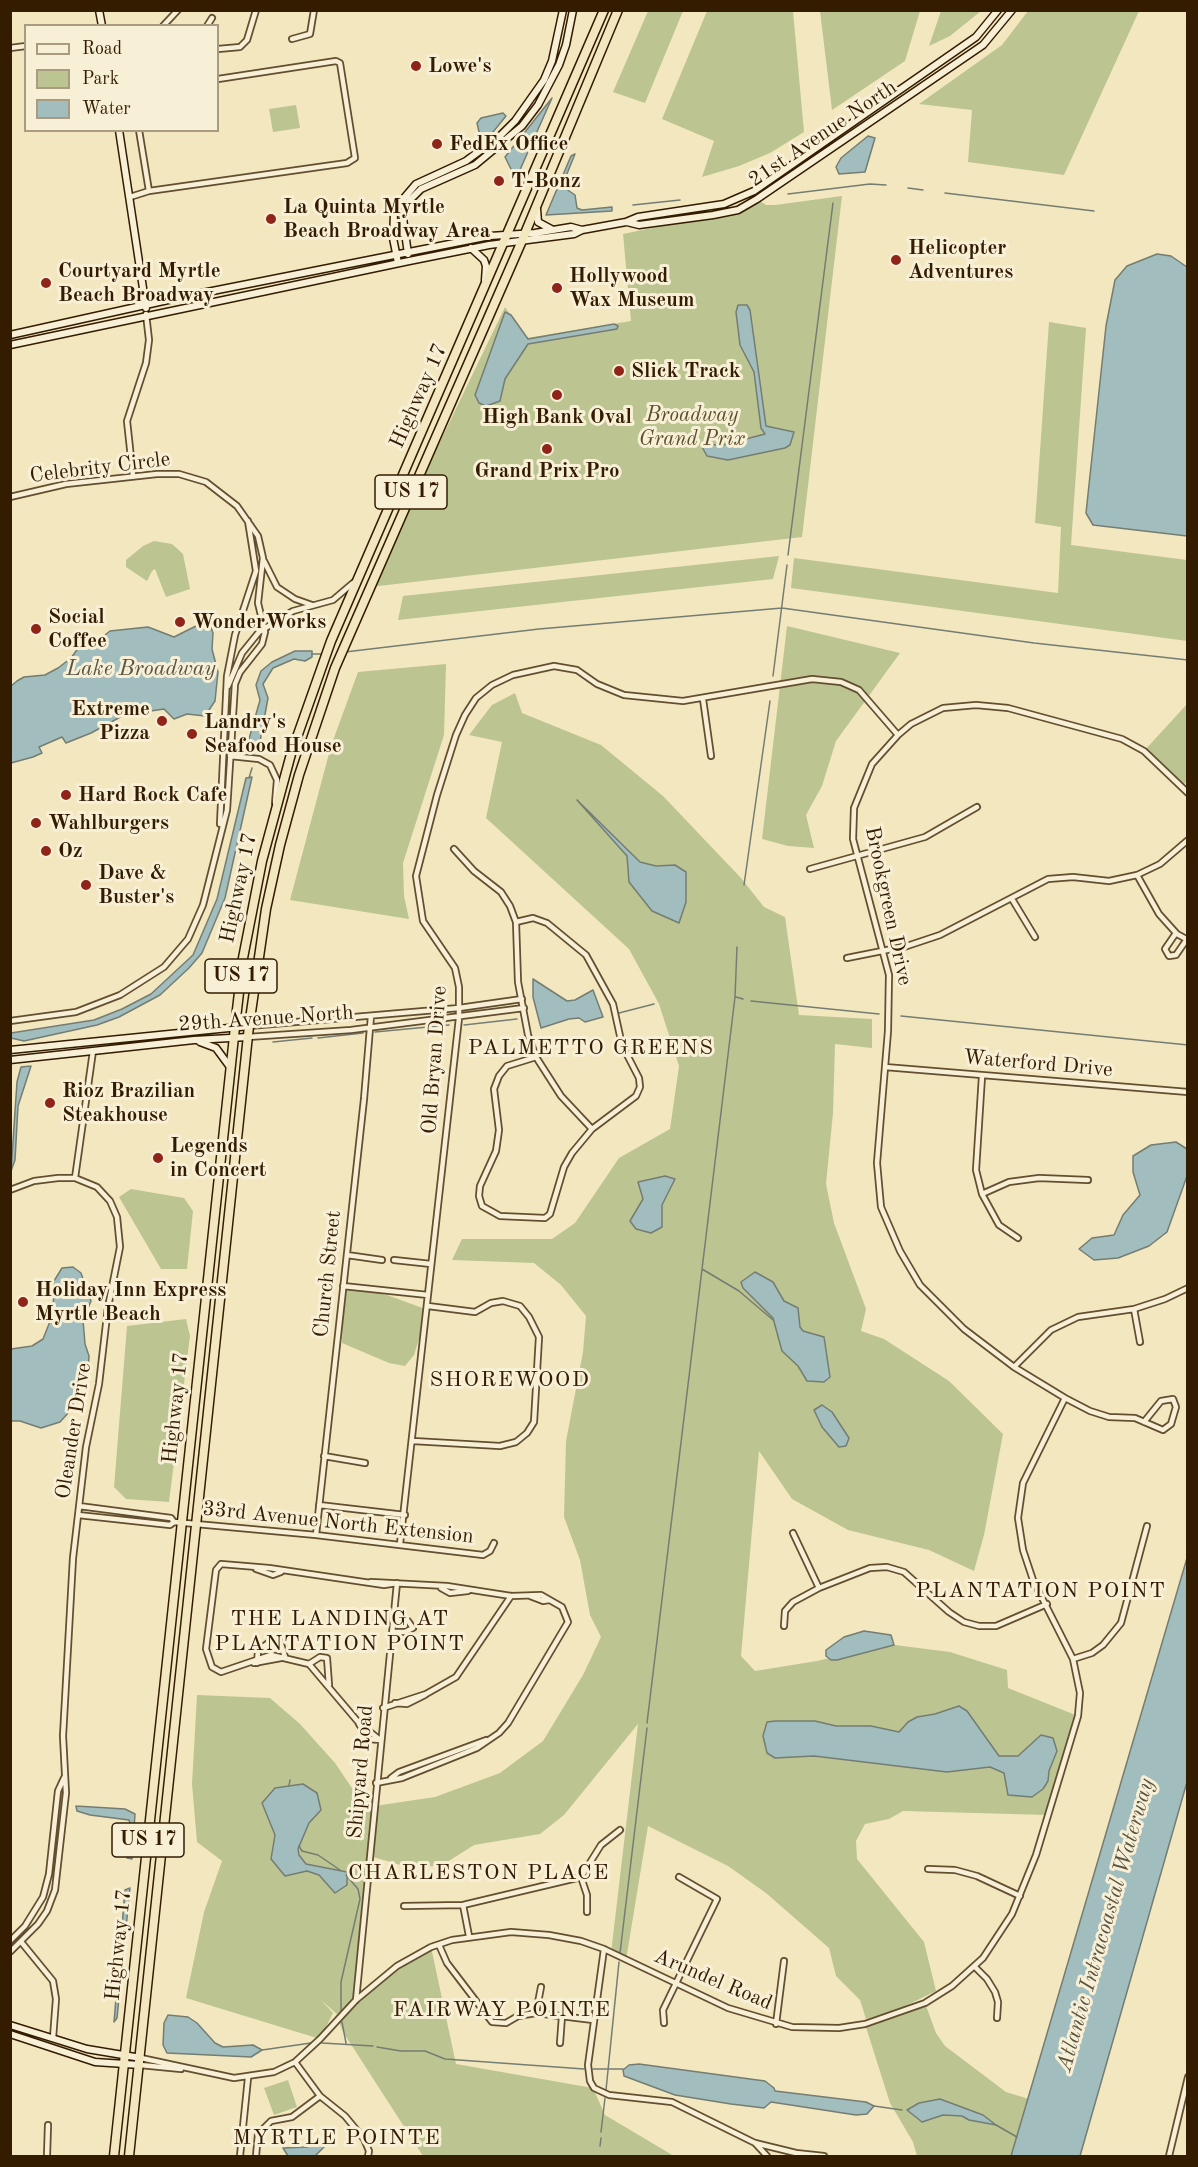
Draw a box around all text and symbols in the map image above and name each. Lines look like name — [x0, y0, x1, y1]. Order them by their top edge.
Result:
legend — [24, 24, 219, 132]
text: Road — [82, 40, 122, 58]
place label: Lowe's — [428, 53, 491, 79]
marker: Lowe's — [409, 59, 423, 73]
text: Park — [82, 70, 119, 88]
street label: 21st Avenue North — [744, 75, 902, 193]
text: Water — [82, 100, 131, 118]
place label: FedEx Office — [449, 131, 568, 157]
marker: FedEx Office — [430, 137, 444, 151]
place label: T-Bonz — [511, 168, 581, 194]
marker: T-Bonz — [492, 174, 506, 188]
place label: La Quinta Myrtle Beach Broadway Area — [283, 194, 490, 244]
marker: La Quinta Myrtle Beach Broadway Area — [264, 212, 278, 226]
place label: Helicopter Adventures — [908, 235, 1013, 285]
marker: Helicopter Adventures — [889, 253, 903, 267]
place label: Courtyard Myrtle Beach Broadway — [58, 258, 221, 308]
place label: Hollywood Wax Museum — [569, 263, 695, 313]
marker: Courtyard Myrtle Beach Broadway — [39, 276, 53, 290]
marker: Hollywood Wax Museum — [550, 281, 564, 295]
street label: Highway 17 — [385, 340, 453, 452]
place label: Slick Track — [631, 358, 741, 384]
marker: Slick Track — [612, 364, 626, 378]
marker: High Bank Oval — [550, 388, 564, 402]
park label: Broadway Grand Prix — [639, 402, 745, 452]
place label: High Bank Oval — [482, 404, 632, 430]
marker: Grand Prix Pro — [540, 442, 554, 456]
street label: Celebrity Circle — [28, 447, 172, 489]
place label: Grand Prix Pro — [474, 458, 620, 484]
road number: US 17 — [375, 475, 447, 509]
place label: Social Coffee — [48, 604, 107, 654]
place label: WonderWorks — [192, 609, 326, 635]
marker: WonderWorks — [173, 615, 187, 629]
marker: Social Coffee — [29, 622, 43, 636]
water label: Lake Broadway — [66, 656, 216, 682]
place label: Extreme Pizza — [71, 696, 150, 746]
place label: Landry's Seafood House — [204, 709, 342, 759]
marker: Extreme Pizza — [155, 714, 169, 728]
marker: Landry's Seafood House — [185, 727, 199, 741]
place label: Hard Rock Cafe — [78, 782, 227, 808]
marker: Hard Rock Cafe — [59, 788, 73, 802]
place label: Wahlburgers — [48, 810, 169, 836]
marker: Wahlburgers — [29, 816, 43, 830]
street label: Brookgreen Drive — [859, 824, 917, 988]
street label: Highway 17 — [215, 831, 263, 945]
place label: Oz — [58, 838, 83, 864]
marker: Oz — [39, 844, 53, 858]
place label: Dave & Buster's — [98, 860, 174, 910]
marker: Dave & Buster's — [79, 878, 93, 892]
road number: US 17 — [205, 959, 277, 993]
street label: Old Bryan Drive — [417, 985, 453, 1135]
street label: 29th Avenue North — [178, 1000, 354, 1038]
district label: PALMETTO GREENS — [468, 1035, 714, 1061]
street label: Waterford Drive — [962, 1045, 1114, 1083]
place label: Rioz Brazilian Steakhouse — [62, 1078, 195, 1128]
marker: Rioz Brazilian Steakhouse — [43, 1096, 57, 1110]
place label: Legends in Concert — [170, 1133, 266, 1183]
marker: Legends in Concert — [151, 1151, 165, 1165]
street label: Church Street — [309, 1209, 347, 1339]
place label: Holiday Inn Express Myrtle Beach — [35, 1277, 226, 1327]
marker: Holiday Inn Express Myrtle Beach — [16, 1295, 30, 1309]
street label: Highway 17 — [158, 1351, 194, 1465]
street label: Oleander Drive — [51, 1361, 97, 1501]
district label: SHOREWOOD — [430, 1367, 590, 1393]
street label: 33rd Avenue North Extension — [201, 1496, 475, 1550]
district label: PLANTATION POINT — [916, 1578, 1166, 1604]
district label: THE LANDING AT PLANTATION POINT — [215, 1606, 465, 1658]
street label: Shipyard Road — [343, 1704, 379, 1840]
water label: Atlantic Intracoastal Waterway — [1052, 1776, 1160, 2074]
road number: US 17 — [112, 1823, 184, 1857]
district label: CHARLESTON PLACE — [348, 1860, 610, 1886]
street label: Highway 17 — [101, 1888, 137, 2002]
street label: Arundel Road — [650, 1944, 776, 2016]
district label: FAIRWAY POINTE — [393, 1997, 611, 2023]
district label: MYRTLE POINTE — [233, 2125, 441, 2151]

